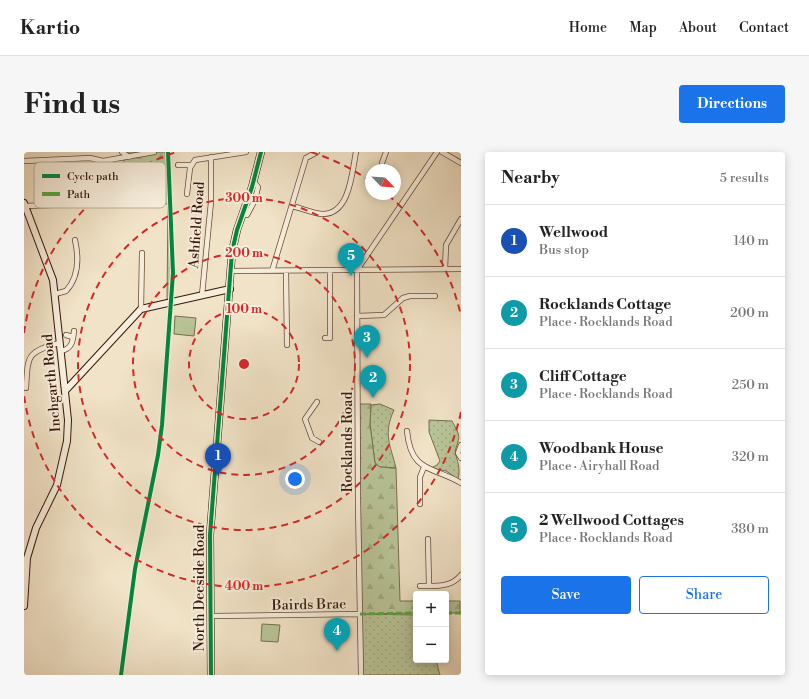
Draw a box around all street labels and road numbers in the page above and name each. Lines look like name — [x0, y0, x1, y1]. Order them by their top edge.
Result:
street label: Ashfield Road — [185, 181, 209, 270]
street label: Inchgarth Road — [39, 333, 65, 433]
street label: Rocklands Road — [339, 392, 357, 492]
street label: North Deeside Road — [191, 524, 209, 652]
street label: Bairds Brae — [271, 595, 346, 615]

